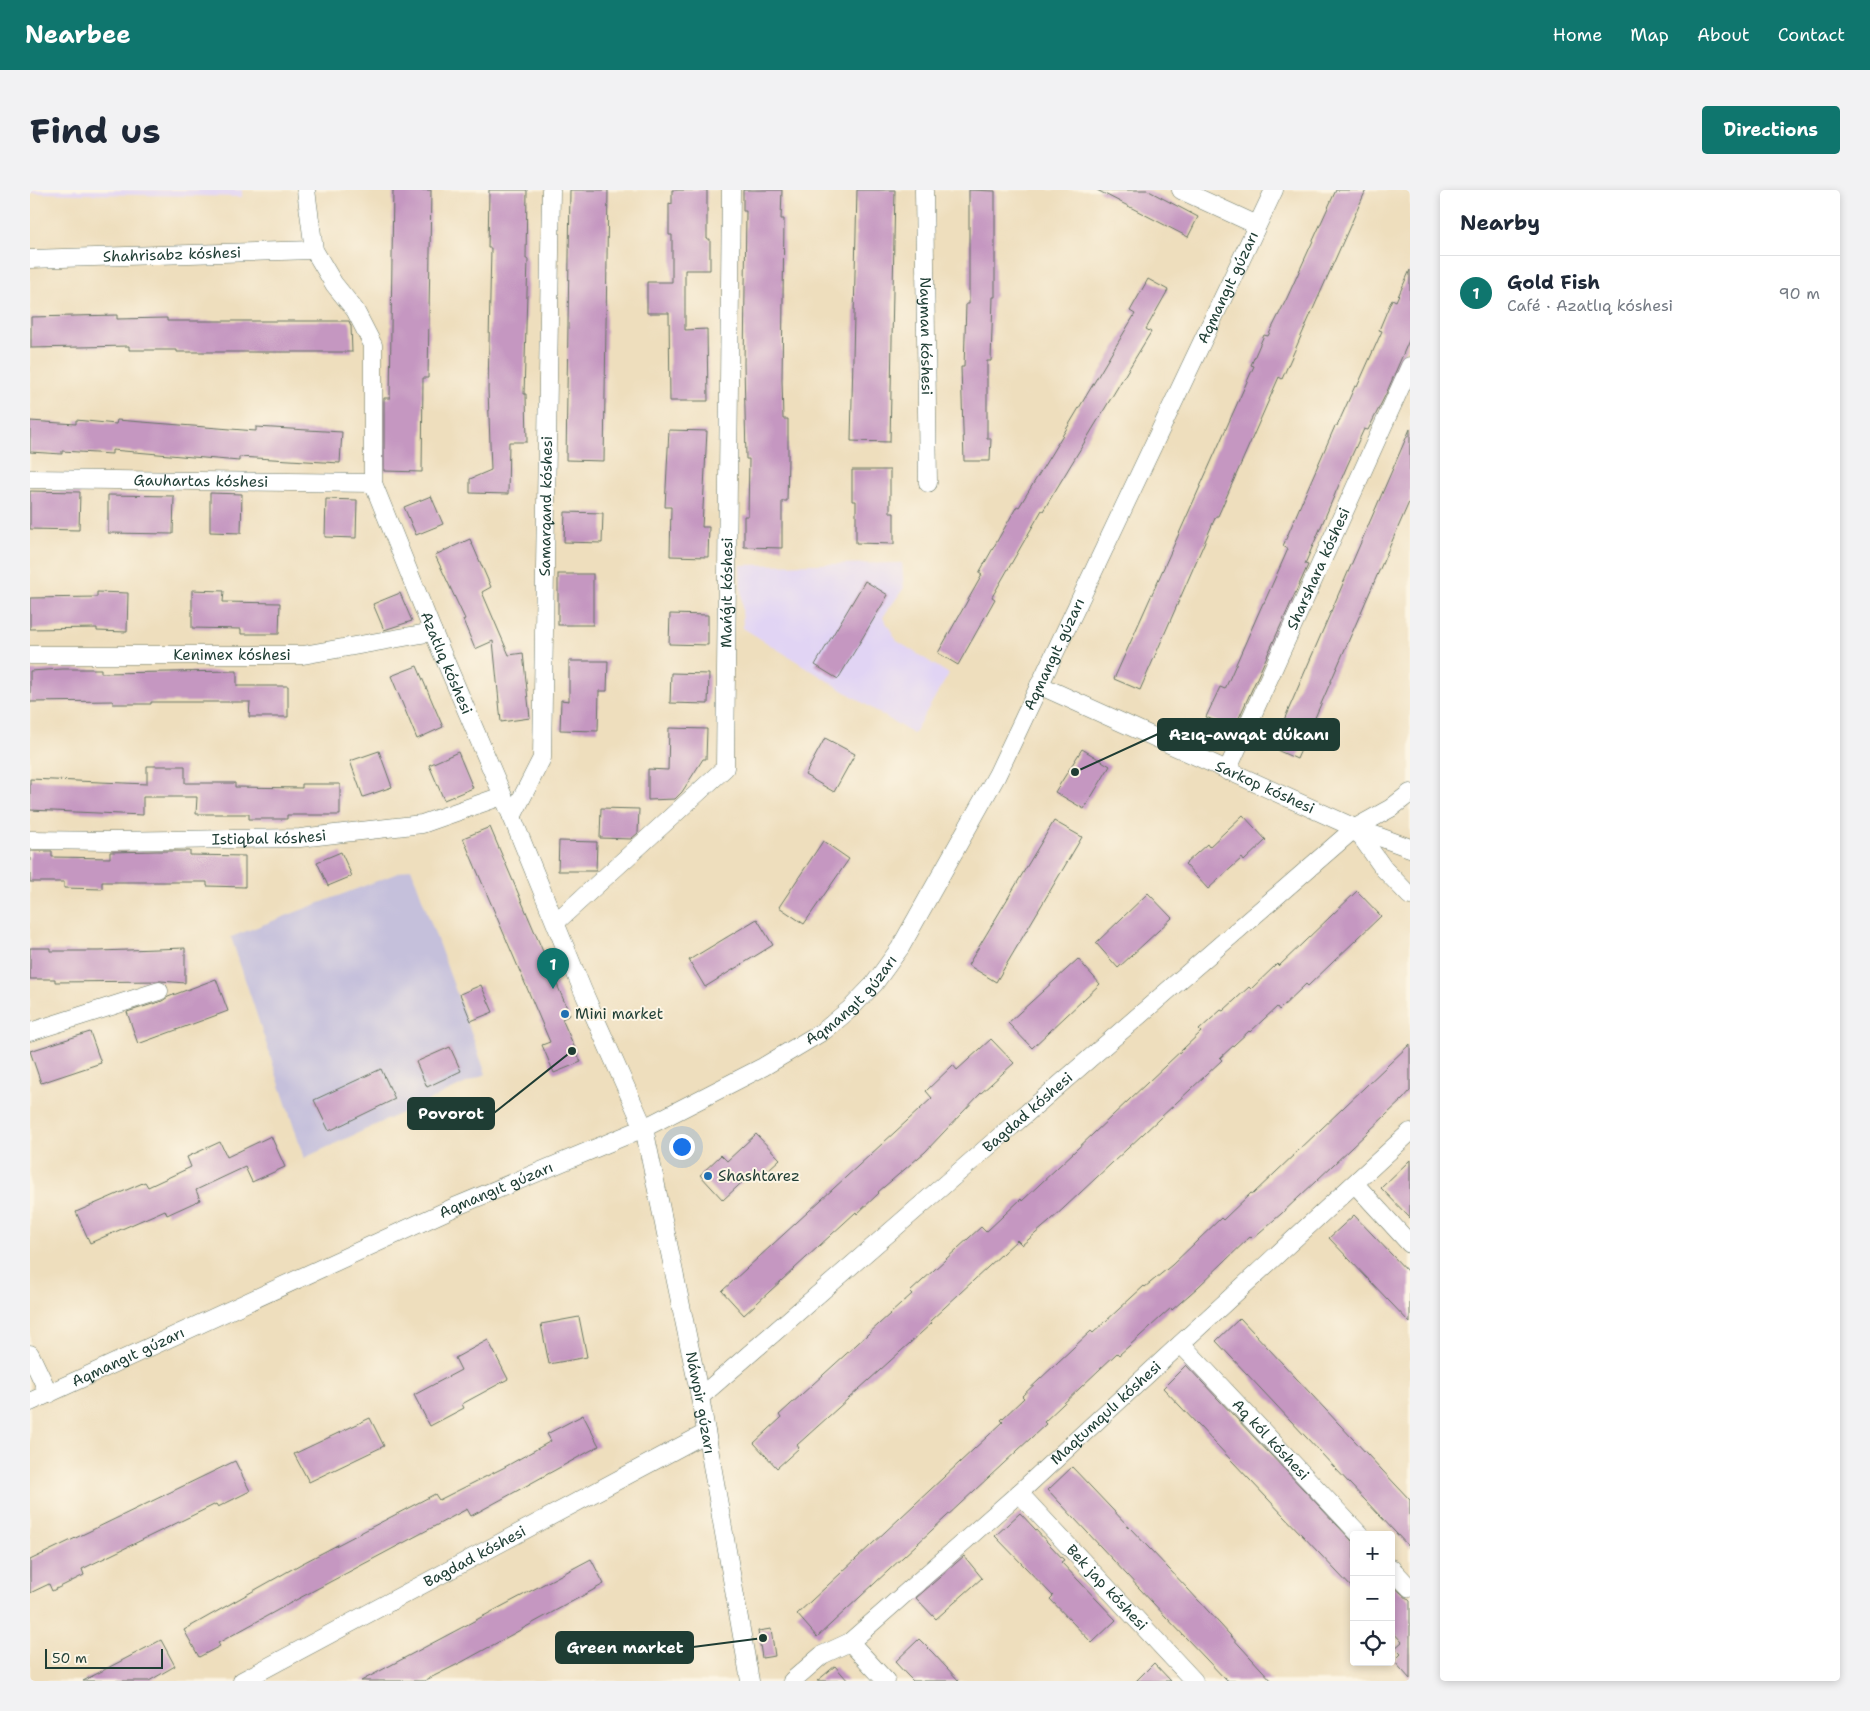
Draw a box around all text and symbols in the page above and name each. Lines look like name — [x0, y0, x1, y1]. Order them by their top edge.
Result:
text: Nearbee — [25, 19, 131, 51]
text: Home — [1553, 23, 1602, 47]
text: Map — [1630, 23, 1669, 47]
text: About — [1697, 23, 1750, 47]
text: Contact — [1778, 23, 1845, 47]
button: Directions — [1702, 106, 1840, 154]
text: Find us — [30, 107, 161, 154]
text: Nearby — [1460, 209, 1540, 237]
street label: Aqmangıt gúzarı — [1193, 228, 1263, 347]
street label: Shahrisabz kóshesi — [102, 242, 241, 267]
text: Gold Fish — [1507, 270, 1600, 295]
street label: Nayman kóshesi — [915, 277, 937, 395]
text: 1 — [1472, 283, 1480, 304]
text: 90 m — [1779, 283, 1820, 304]
text: Café · Azatlıq kóshesi — [1507, 295, 1673, 316]
street label: Samarqand kóshesi — [535, 436, 557, 577]
street label: Gauhartas kóshesi — [133, 470, 269, 492]
street label: Sharshara kóshesi — [1282, 504, 1355, 633]
street label: Mańǵıt kóshesi — [716, 537, 737, 648]
street label: Aqmangıt gúzarı — [1019, 595, 1089, 714]
street label: Azatlıq kóshesi — [416, 609, 477, 717]
street label: Kenimex kóshesi — [173, 645, 291, 665]
callout: Azıq-awqat dúkanı — [1158, 719, 1339, 750]
text: Azıq-awqat dúkanı — [1169, 724, 1329, 745]
street label: Sarkop kóshesi — [1212, 756, 1318, 818]
street label: Istiqbal kóshesi — [211, 825, 327, 849]
pin: 1 — [537, 948, 569, 989]
street label: Aqmangıt gúzarı — [802, 951, 902, 1050]
place label: Mini market — [575, 1004, 663, 1024]
marker: Mini market — [559, 1008, 571, 1020]
street label: Bagdad kóshesi — [978, 1068, 1077, 1157]
callout: Povorot — [408, 1098, 494, 1129]
text: Povorot — [418, 1103, 484, 1124]
your location — [669, 1134, 695, 1160]
street label: Aqmangıt gúzarı — [436, 1157, 556, 1223]
place label: Shashtarez — [718, 1166, 800, 1186]
marker: Shashtarez — [702, 1170, 714, 1182]
street label: Aqmangıt gúzarı — [69, 1322, 188, 1391]
street label: Náwpir gúzarı — [681, 1350, 720, 1456]
street label: Maqtumqulı kóshesi — [1046, 1357, 1166, 1469]
street label: Aq kól kóshesi — [1228, 1395, 1313, 1484]
street label: Bagdad kóshesi — [420, 1521, 529, 1592]
map controls — [1350, 1531, 1395, 1666]
button: + — [1350, 1531, 1395, 1576]
street label: Bek jap kóshesi — [1062, 1540, 1152, 1635]
button: − — [1350, 1576, 1395, 1621]
button: locate — [1350, 1621, 1395, 1666]
callout: Green market — [556, 1632, 693, 1663]
text: Green market — [567, 1637, 684, 1658]
scale bar — [45, 1646, 162, 1669]
text: 50 m — [52, 1649, 87, 1667]

